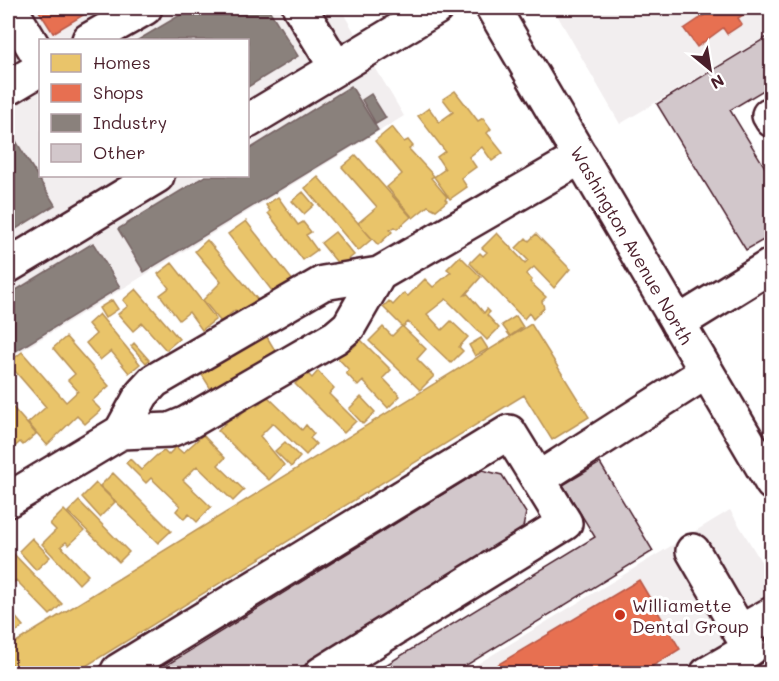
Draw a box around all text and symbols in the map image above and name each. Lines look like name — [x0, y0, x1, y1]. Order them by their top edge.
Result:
legend — [39, 39, 249, 177]
north arrow — [680, 39, 740, 99]
text: Homes — [93, 50, 151, 74]
text: N — [707, 70, 728, 95]
text: Shops — [93, 80, 144, 104]
text: Industry — [93, 110, 167, 134]
text: Other — [93, 140, 146, 164]
street label: Washington Avenue North — [565, 141, 699, 349]
place label: Williamette Dental Group — [632, 593, 749, 638]
marker: Williamette Dental Group — [613, 608, 627, 622]

